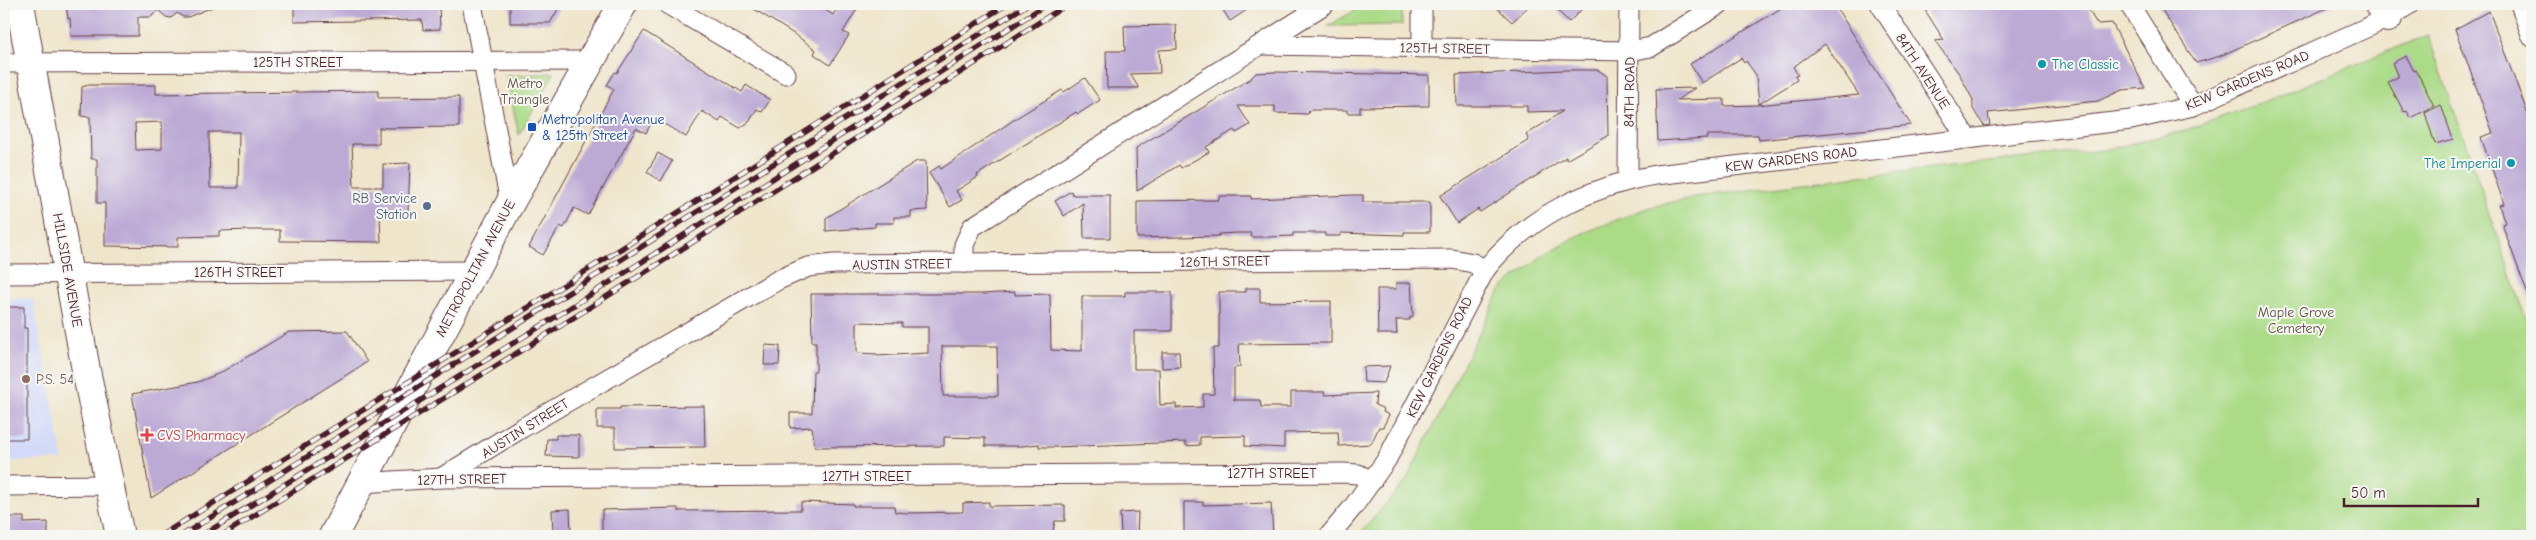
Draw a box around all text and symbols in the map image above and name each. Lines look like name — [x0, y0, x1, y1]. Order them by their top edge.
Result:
street label: 84TH AVENUE — [1892, 30, 1953, 112]
street label: 125TH STREET — [1400, 39, 1491, 58]
street label: KEW GARDENS ROAD — [2183, 47, 2312, 114]
street label: 125TH STREET — [253, 54, 344, 71]
street label: 84TH ROAD — [1620, 56, 1639, 127]
place label: The Classic — [2052, 56, 2119, 73]
marker: The Classic — [2036, 58, 2048, 70]
park label: Metro Triangle — [501, 75, 549, 108]
place label: Metropolitan Avenue & 125th Street — [542, 111, 664, 144]
marker: Metropolitan Avenue & 125th Street — [526, 121, 538, 133]
street label: KEW GARDENS ROAD — [1724, 143, 1858, 176]
place label: The Imperial — [2424, 155, 2501, 172]
marker: The Imperial — [2505, 157, 2517, 169]
place label: RB Service Station — [352, 190, 417, 223]
street label: METROPOLITAN AVENUE — [432, 197, 519, 340]
marker: RB Service Station — [421, 200, 433, 212]
street label: HILLSIDE AVENUE — [49, 212, 86, 328]
street label: 126TH STREET — [1180, 252, 1271, 271]
street label: AUSTIN STREET — [852, 255, 953, 274]
street label: 126TH STREET — [194, 264, 285, 281]
street label: KEW GARDENS ROAD — [1403, 294, 1476, 421]
park label: Maple Grove Cemetery — [2258, 304, 2334, 337]
place label: P.S. 54 — [36, 371, 74, 388]
marker: P.S. 54 — [20, 373, 32, 385]
street label: AUSTIN STREET — [478, 394, 573, 462]
place label: CVS Pharmacy — [157, 427, 246, 444]
marker: CVS Pharmacy — [141, 429, 153, 441]
street label: 127TH STREET — [1227, 465, 1317, 482]
street label: 127TH STREET — [822, 468, 912, 485]
street label: 127TH STREET — [417, 470, 507, 489]
scale bar — [2344, 475, 2477, 507]
text: 50 m — [2351, 484, 2386, 502]

